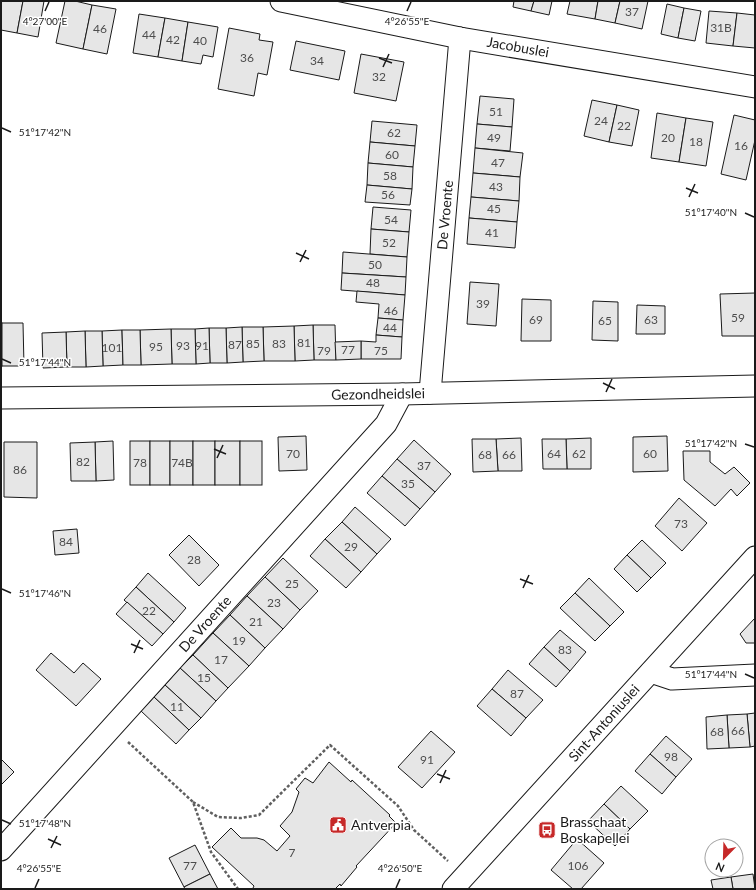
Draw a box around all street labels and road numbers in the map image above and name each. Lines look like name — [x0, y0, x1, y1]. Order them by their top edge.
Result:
street label: Jacobuslei — [486, 33, 551, 60]
street label: De Vroente — [433, 179, 456, 251]
street label: Gezondheidslei — [331, 384, 425, 403]
street label: De Vroente — [175, 592, 234, 655]
street label: Sint-Antoniuslei — [565, 681, 643, 765]

